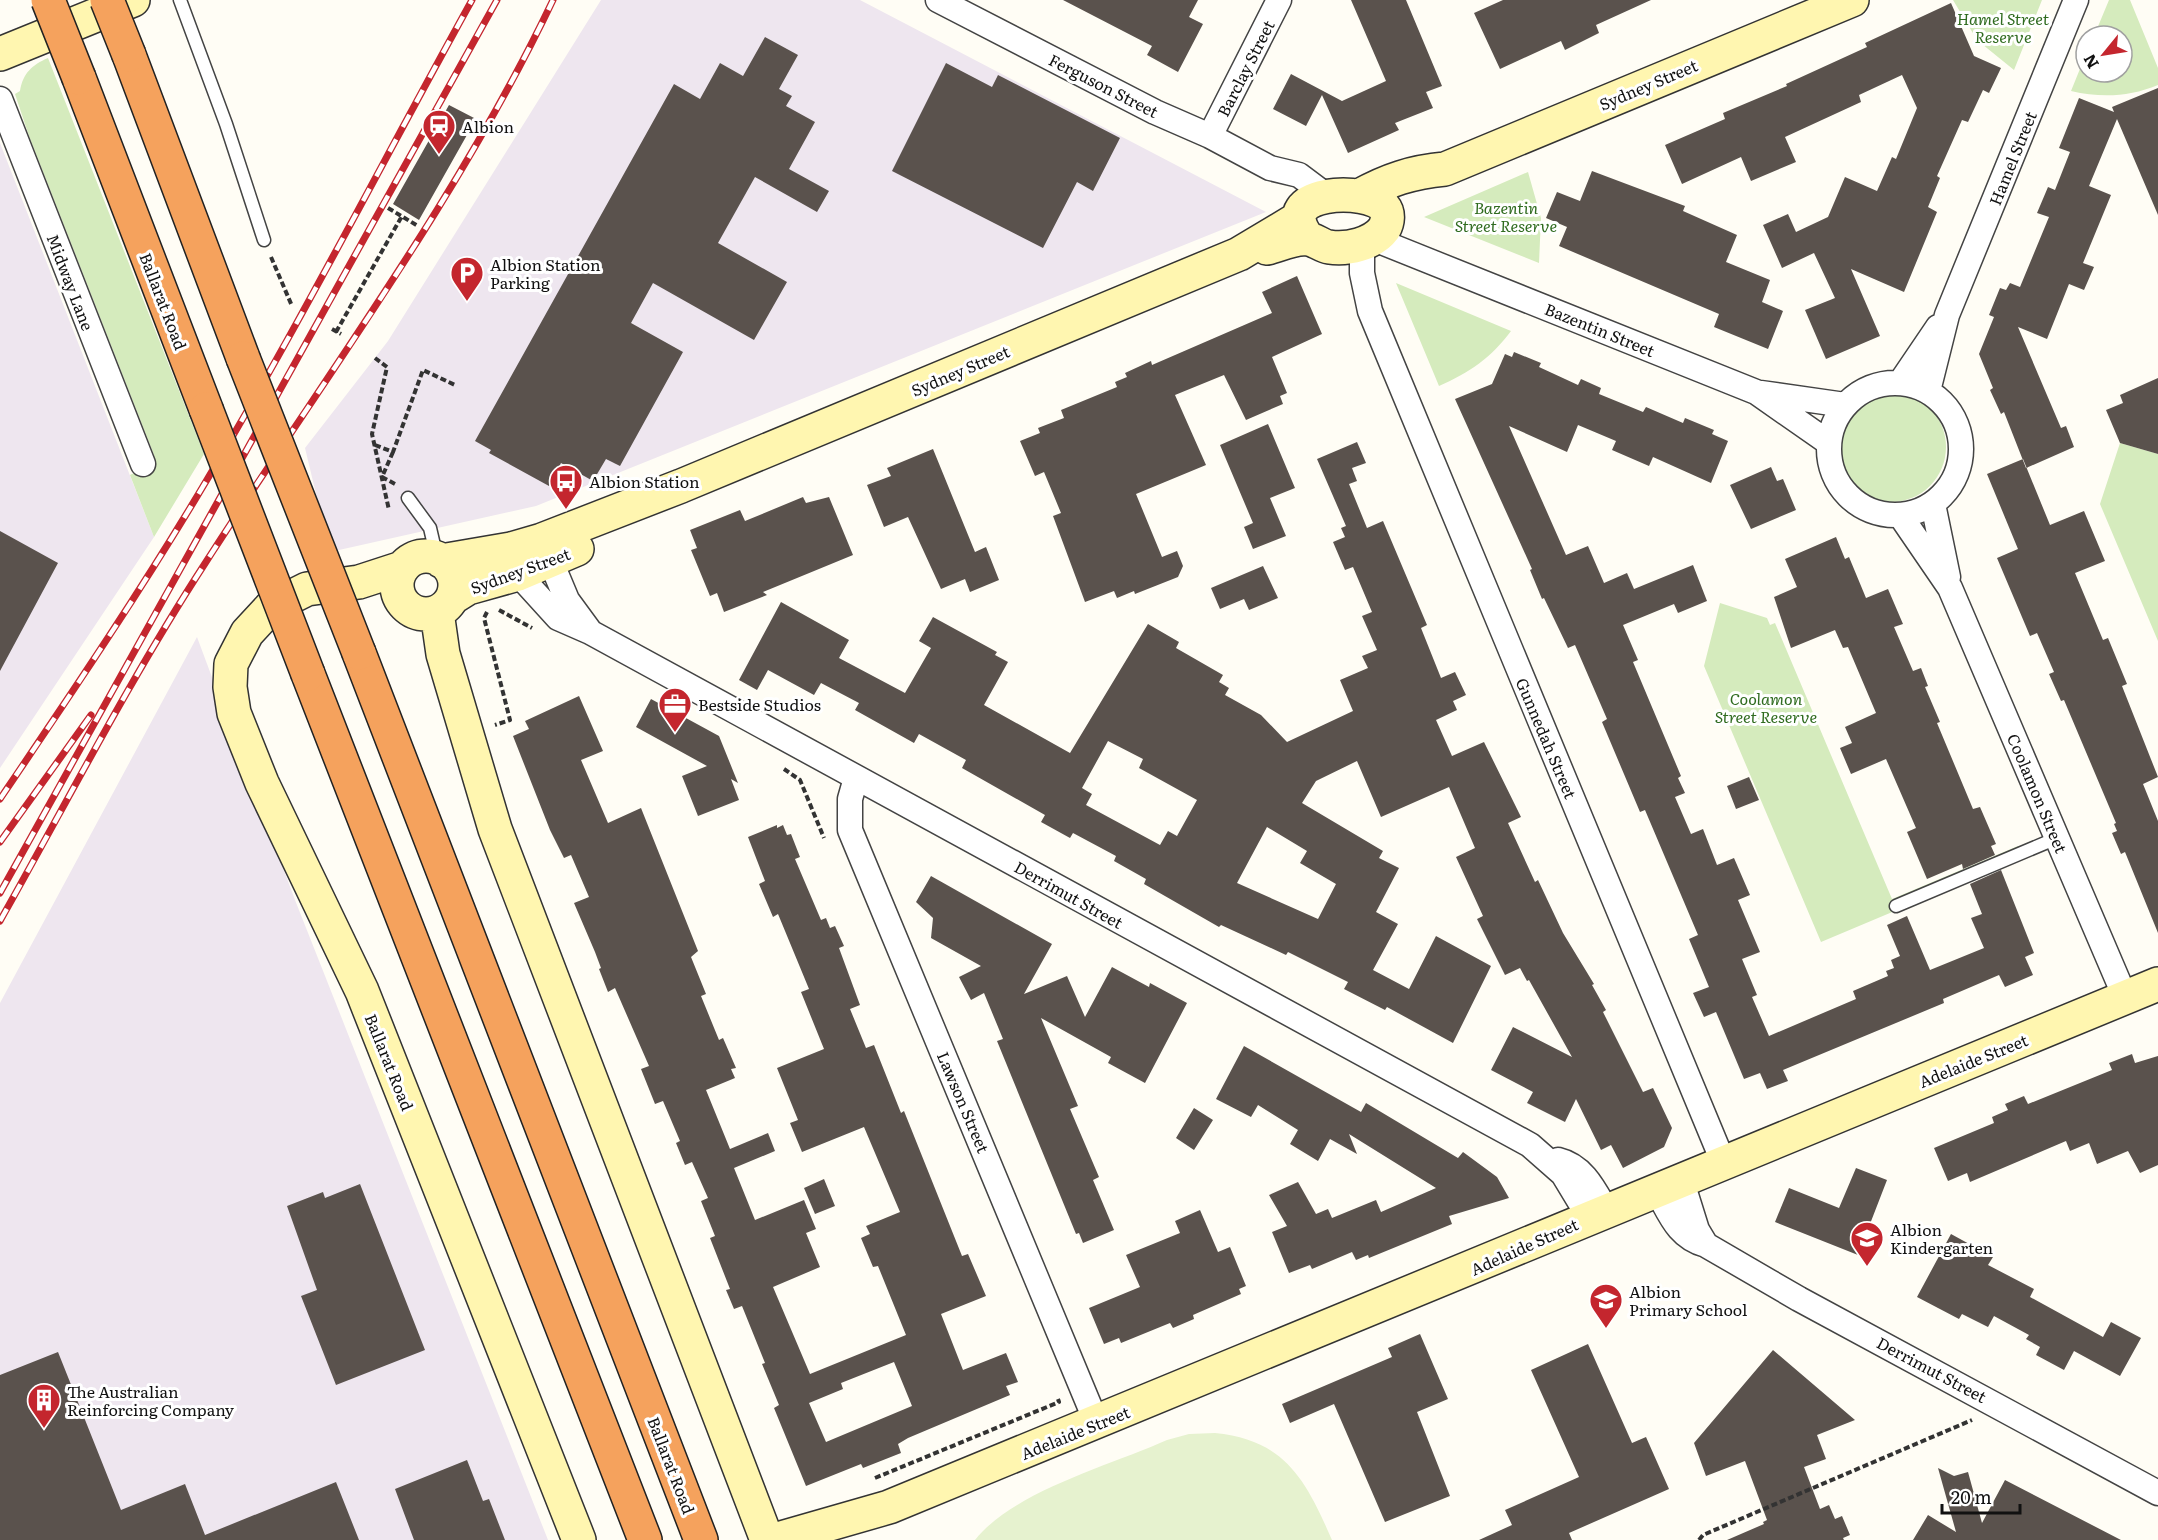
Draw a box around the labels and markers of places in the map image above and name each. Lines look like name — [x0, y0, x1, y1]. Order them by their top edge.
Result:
station icon: Albion — [421, 108, 457, 155]
place label: Albion — [462, 114, 514, 138]
place label: Albion Station Parking — [490, 252, 601, 294]
parking icon: Albion Station Parking — [449, 255, 485, 302]
bus stop icon: Albion Station — [548, 463, 584, 510]
place label: Albion Station — [589, 469, 700, 493]
office icon: Bestside Studios — [657, 686, 693, 733]
place label: Bestside Studios — [698, 692, 821, 716]
place label: Albion Kindergarten — [1890, 1217, 1994, 1259]
school or university icon: Albion Kindergarten — [1849, 1220, 1885, 1267]
place label: Albion Primary School — [1629, 1279, 1747, 1321]
school or university icon: Albion Primary School — [1588, 1282, 1624, 1329]
place label: The Australian Reinforcing Company — [67, 1379, 235, 1421]
building icon: The Australian Reinforcing Company — [26, 1382, 62, 1429]

